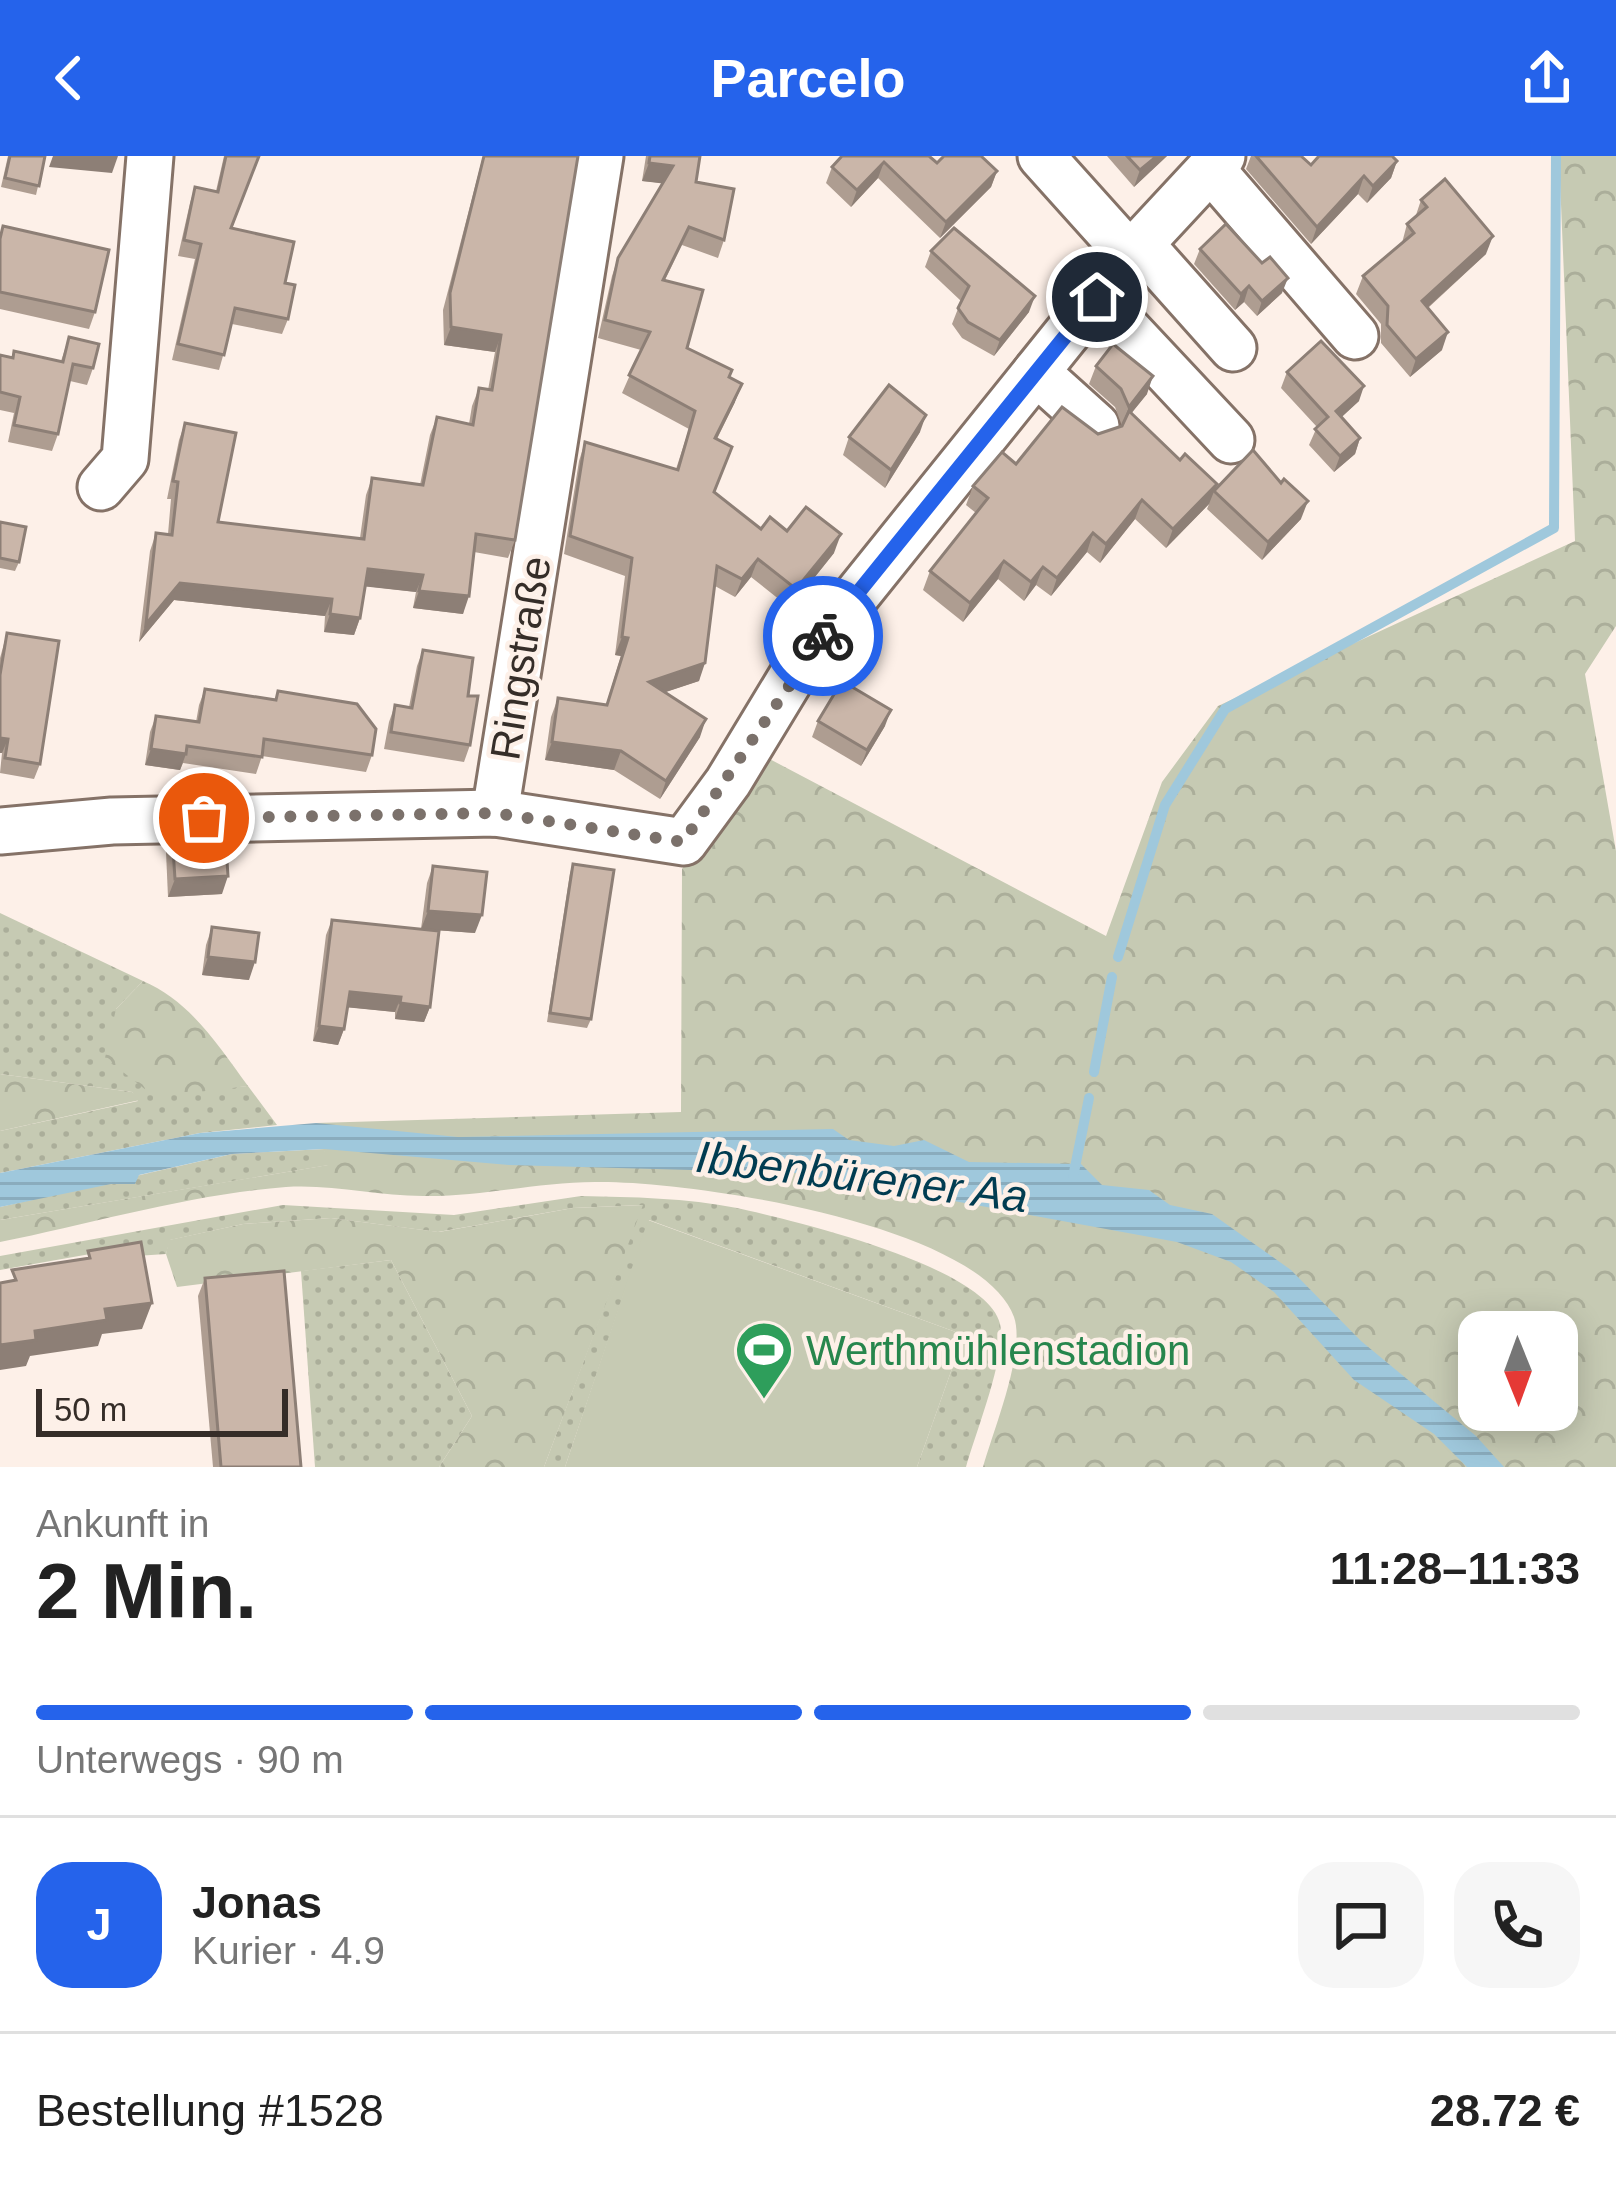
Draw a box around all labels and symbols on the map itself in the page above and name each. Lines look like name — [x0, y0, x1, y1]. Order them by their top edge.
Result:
pin — [1046, 246, 1148, 348]
street label: Ringstraße — [481, 553, 560, 763]
courier — [763, 576, 883, 696]
pin — [153, 767, 255, 869]
water label: Ibbenbürener Aa — [693, 1131, 1031, 1222]
north arrow — [1458, 1311, 1578, 1431]
sports icon: Werthmühlenstadion — [733, 1319, 795, 1401]
place label: Werthmühlenstadion — [806, 1327, 1190, 1374]
scale bar — [36, 1383, 288, 1436]

